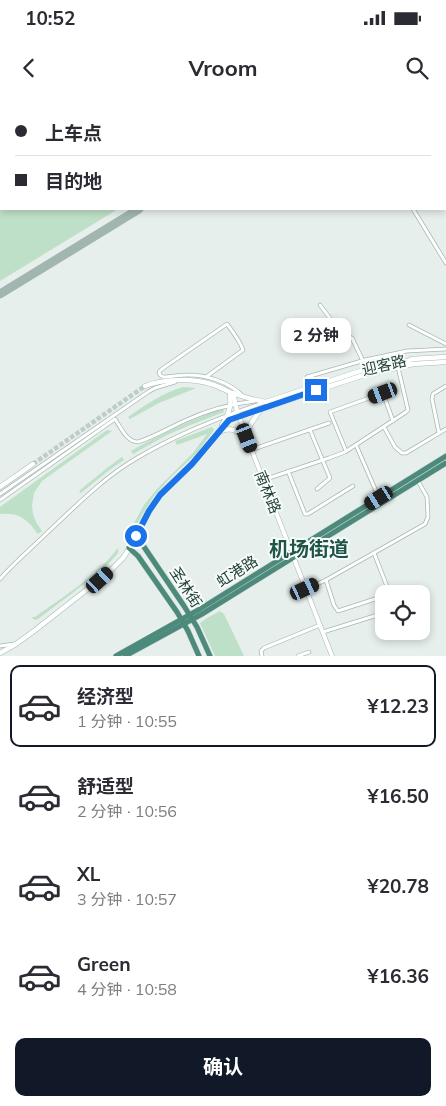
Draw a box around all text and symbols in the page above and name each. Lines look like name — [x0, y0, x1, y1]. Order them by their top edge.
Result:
text: 10:52 — [25, 6, 75, 30]
icon: back — [15, 54, 43, 82]
text: Vroom — [189, 54, 257, 82]
icon: search — [403, 54, 431, 82]
text: 上车点 — [45, 121, 102, 145]
text: 目的地 — [45, 169, 102, 193]
callout: 2 分钟 — [281, 318, 351, 352]
text: 2 分钟 — [293, 325, 339, 345]
street label: 迎客路 — [360, 351, 408, 379]
route end — [305, 379, 327, 401]
car — [366, 381, 399, 405]
car — [234, 421, 259, 455]
street label: 南林路 — [251, 468, 285, 516]
car — [362, 484, 395, 512]
route start — [125, 525, 147, 547]
district label: 机场街道 — [269, 536, 349, 561]
street label: 虹港路 — [213, 551, 261, 591]
street label: 圣林街 — [166, 563, 206, 611]
car — [83, 564, 116, 596]
car — [288, 576, 321, 602]
map controls — [375, 585, 430, 640]
button: locate — [375, 585, 430, 640]
icon: car — [17, 684, 62, 729]
text: 经济型 — [77, 684, 134, 708]
text: ¥12.23 — [367, 694, 429, 718]
text: 1 分钟 · 10:55 — [77, 711, 177, 731]
icon: car — [17, 774, 62, 819]
text: 舒适型 — [77, 774, 134, 798]
text: ¥16.50 — [367, 784, 429, 808]
text: 2 分钟 · 10:56 — [77, 801, 177, 821]
text: XL — [77, 862, 100, 886]
icon: car — [17, 864, 62, 909]
text: ¥20.78 — [367, 874, 429, 898]
text: 3 分钟 · 10:57 — [77, 889, 177, 909]
text: Green — [77, 952, 131, 976]
icon: car — [17, 954, 62, 999]
text: ¥16.36 — [367, 964, 429, 988]
text: 4 分钟 · 10:58 — [77, 979, 177, 999]
button: 确认 — [15, 1038, 431, 1096]

